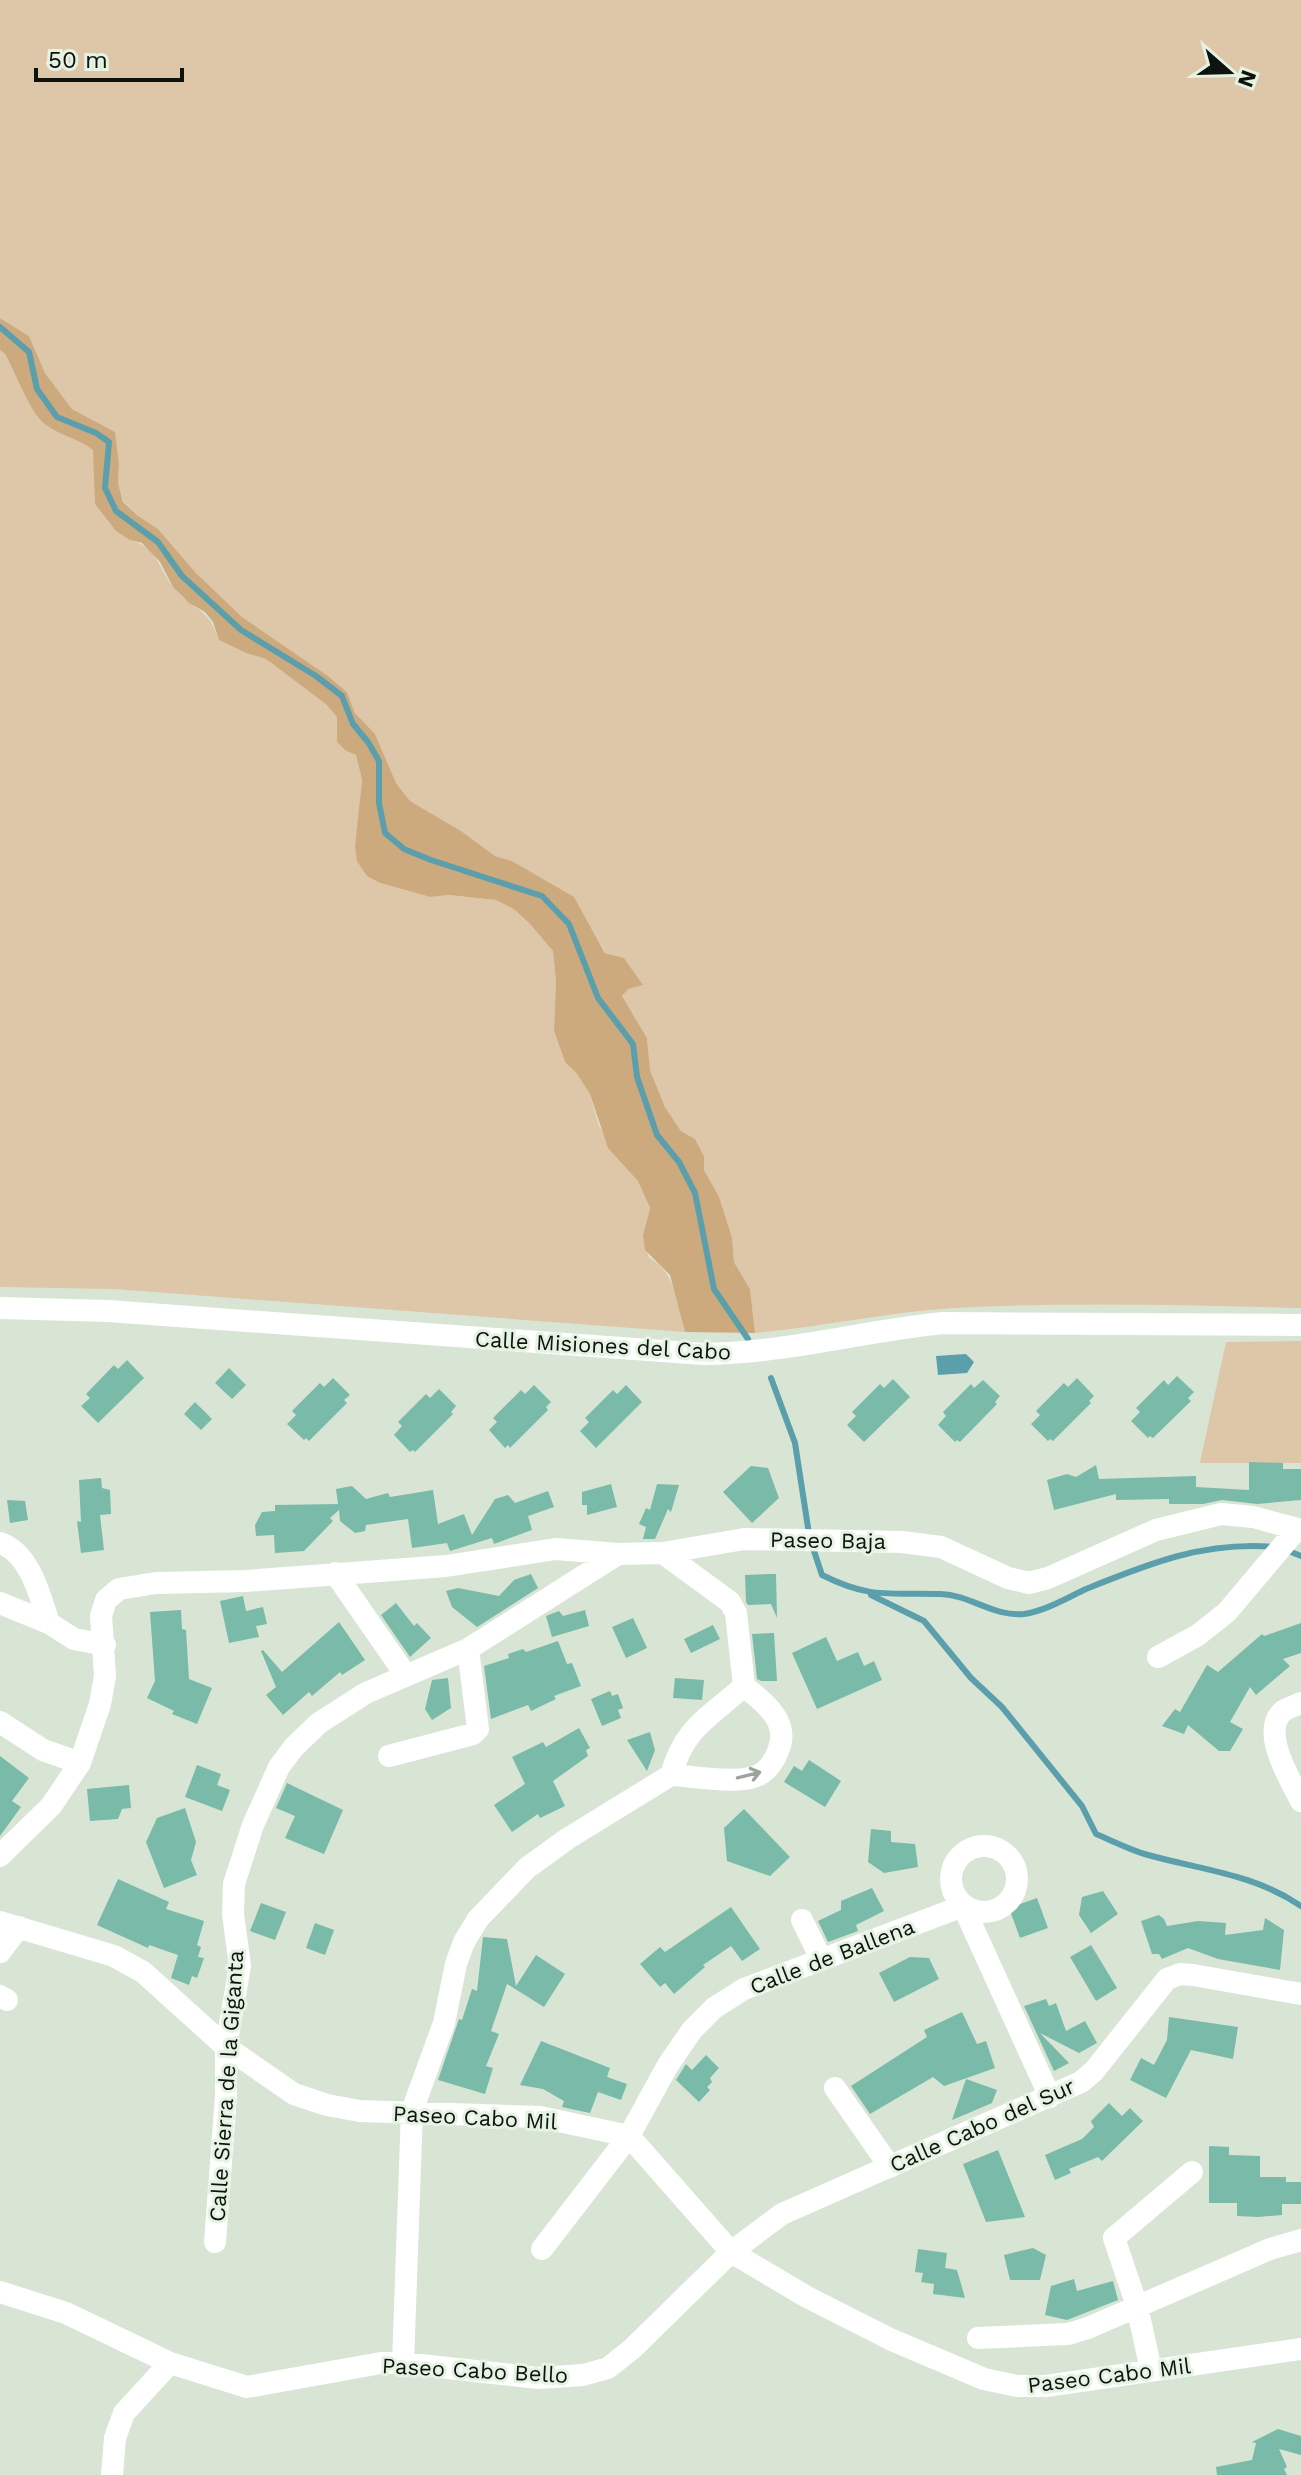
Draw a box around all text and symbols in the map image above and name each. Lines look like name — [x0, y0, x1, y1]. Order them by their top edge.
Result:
scale bar — [36, 32, 182, 82]
north arrow — [1189, 32, 1269, 112]
text: 50 m — [48, 46, 108, 74]
text: N — [1233, 67, 1262, 91]
street label: Calle Misiones del Cabo — [474, 1326, 732, 1365]
street label: Paseo Baja — [770, 1527, 886, 1554]
one-way arrow — [735, 1767, 761, 1782]
street label: Calle de Ballena — [746, 1914, 918, 1999]
street label: Calle Sierra de la Giganta — [205, 1949, 248, 2223]
street label: Calle Cabo del Sur — [886, 2073, 1079, 2177]
street label: Paseo Cabo Mil — [392, 2101, 558, 2134]
street label: Paseo Cabo Bello — [381, 2353, 569, 2388]
street label: Paseo Cabo Mil — [1026, 2353, 1192, 2398]

